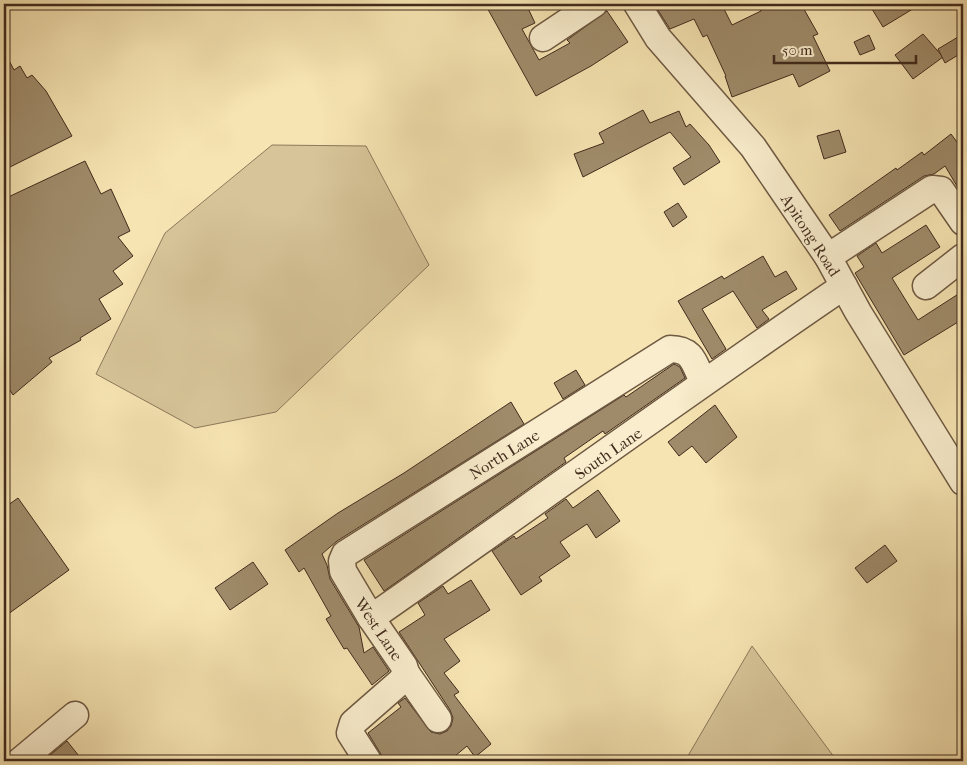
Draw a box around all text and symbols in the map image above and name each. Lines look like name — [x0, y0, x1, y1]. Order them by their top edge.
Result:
scale bar — [774, 32, 917, 64]
text: 50 m — [782, 41, 813, 59]
street label: Apitong Road — [776, 190, 844, 280]
street label: South Lane — [571, 423, 646, 483]
street label: North Lane — [466, 425, 543, 483]
street label: West Lane — [350, 593, 407, 664]

